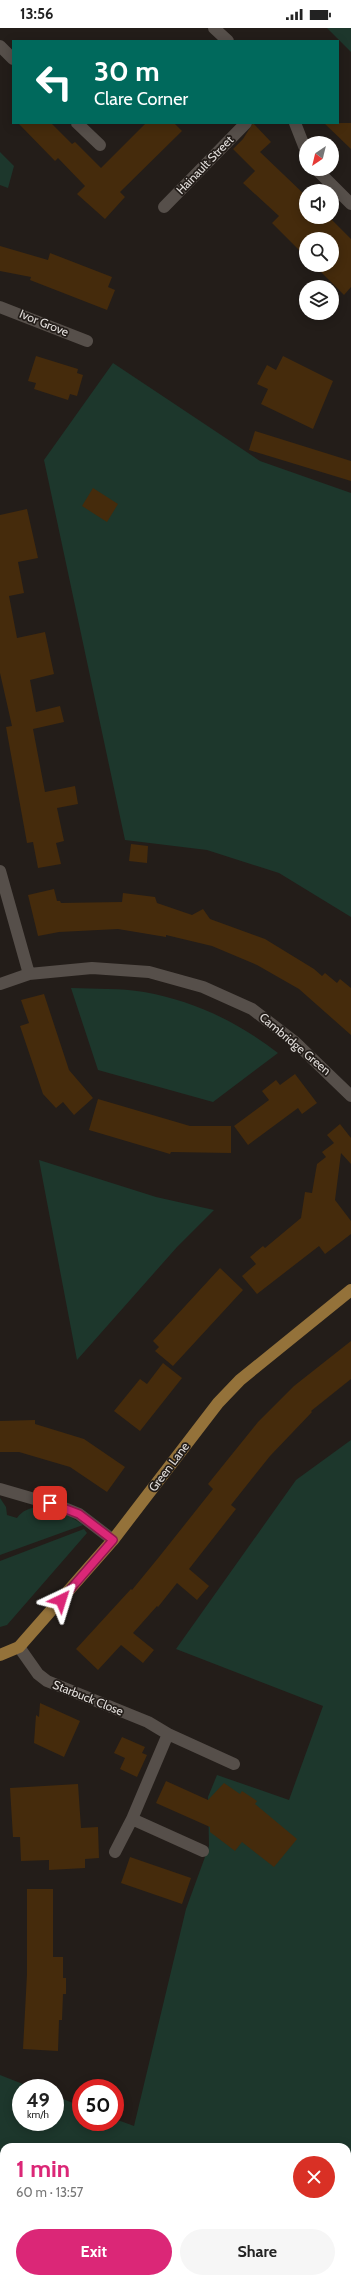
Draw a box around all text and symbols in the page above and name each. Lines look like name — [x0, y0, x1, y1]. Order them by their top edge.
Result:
text: 13:56 — [20, 5, 53, 23]
text: 30 m — [94, 54, 160, 88]
icon: left — [28, 56, 80, 108]
text: Clare Corner — [94, 88, 188, 110]
street label: Hainault Street — [173, 132, 236, 197]
north arrow — [299, 136, 339, 176]
map controls — [299, 136, 339, 320]
button: sound — [299, 184, 339, 224]
button: search — [299, 232, 339, 272]
button: layers — [299, 280, 339, 320]
street label: Ivor Grove — [17, 306, 71, 339]
street label: Cambridge Green — [256, 1009, 334, 1078]
street label: Green Lane — [145, 1439, 192, 1494]
pin — [33, 1486, 67, 1520]
icon: arrive — [39, 1492, 61, 1514]
position arrow — [40, 1579, 82, 1621]
street label: Starbuck Close — [51, 1677, 126, 1718]
speed limit sign: 50 — [72, 2079, 124, 2131]
text: 49 — [26, 2088, 50, 2112]
text: km/h — [27, 2108, 49, 2121]
text: 1 min — [16, 2154, 70, 2183]
button: close — [293, 2156, 335, 2198]
text: 60 m · 13:57 — [16, 2184, 83, 2200]
button: Exit — [16, 2229, 172, 2275]
button: Share — [180, 2229, 335, 2275]

